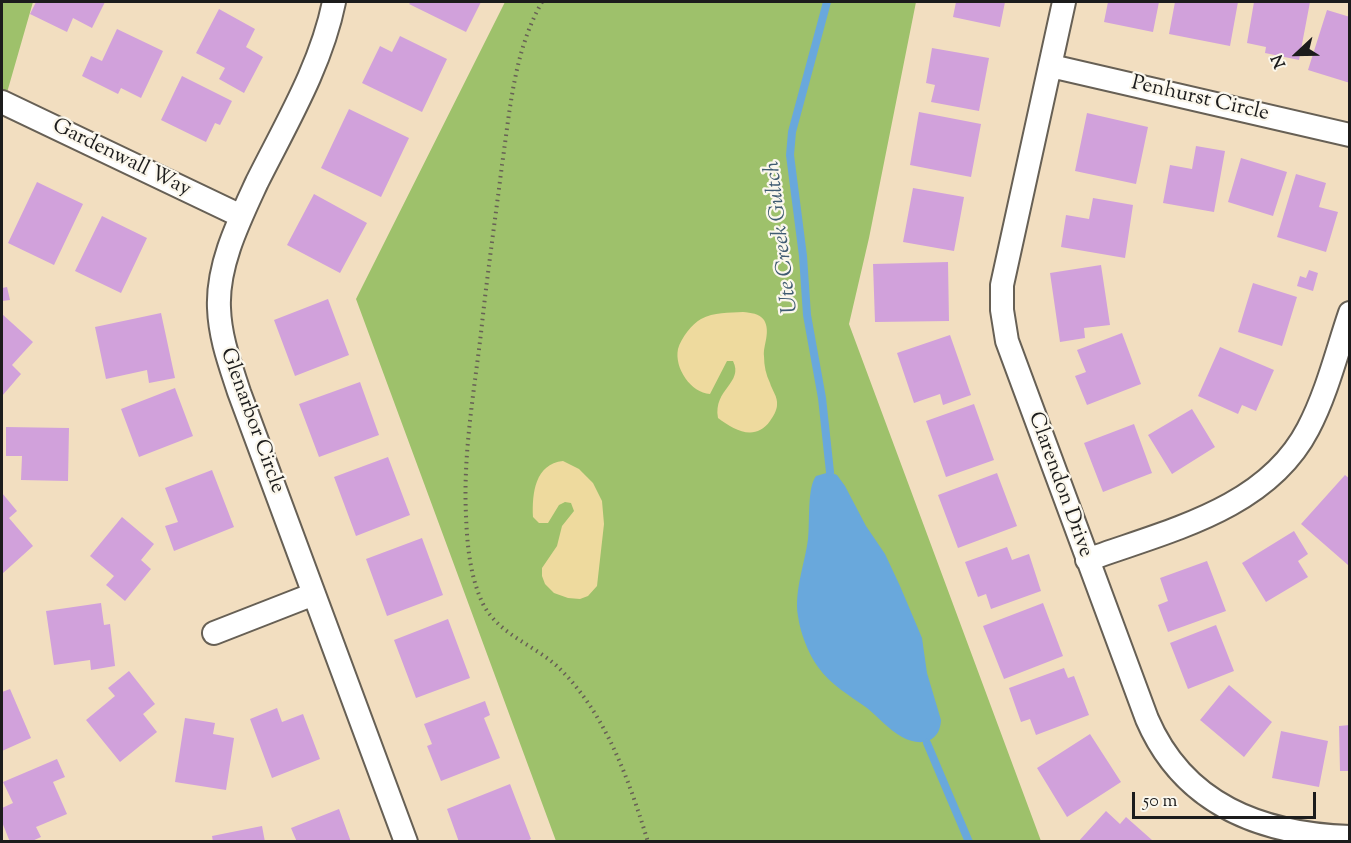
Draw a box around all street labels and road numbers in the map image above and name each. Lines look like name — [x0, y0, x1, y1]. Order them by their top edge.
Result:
street label: Penhurst Circle — [1129, 72, 1271, 128]
street label: Gardenwall Way — [48, 115, 194, 203]
street label: Glenarbor Circle — [213, 345, 289, 497]
street label: Clarendon Drive — [1021, 409, 1097, 561]

